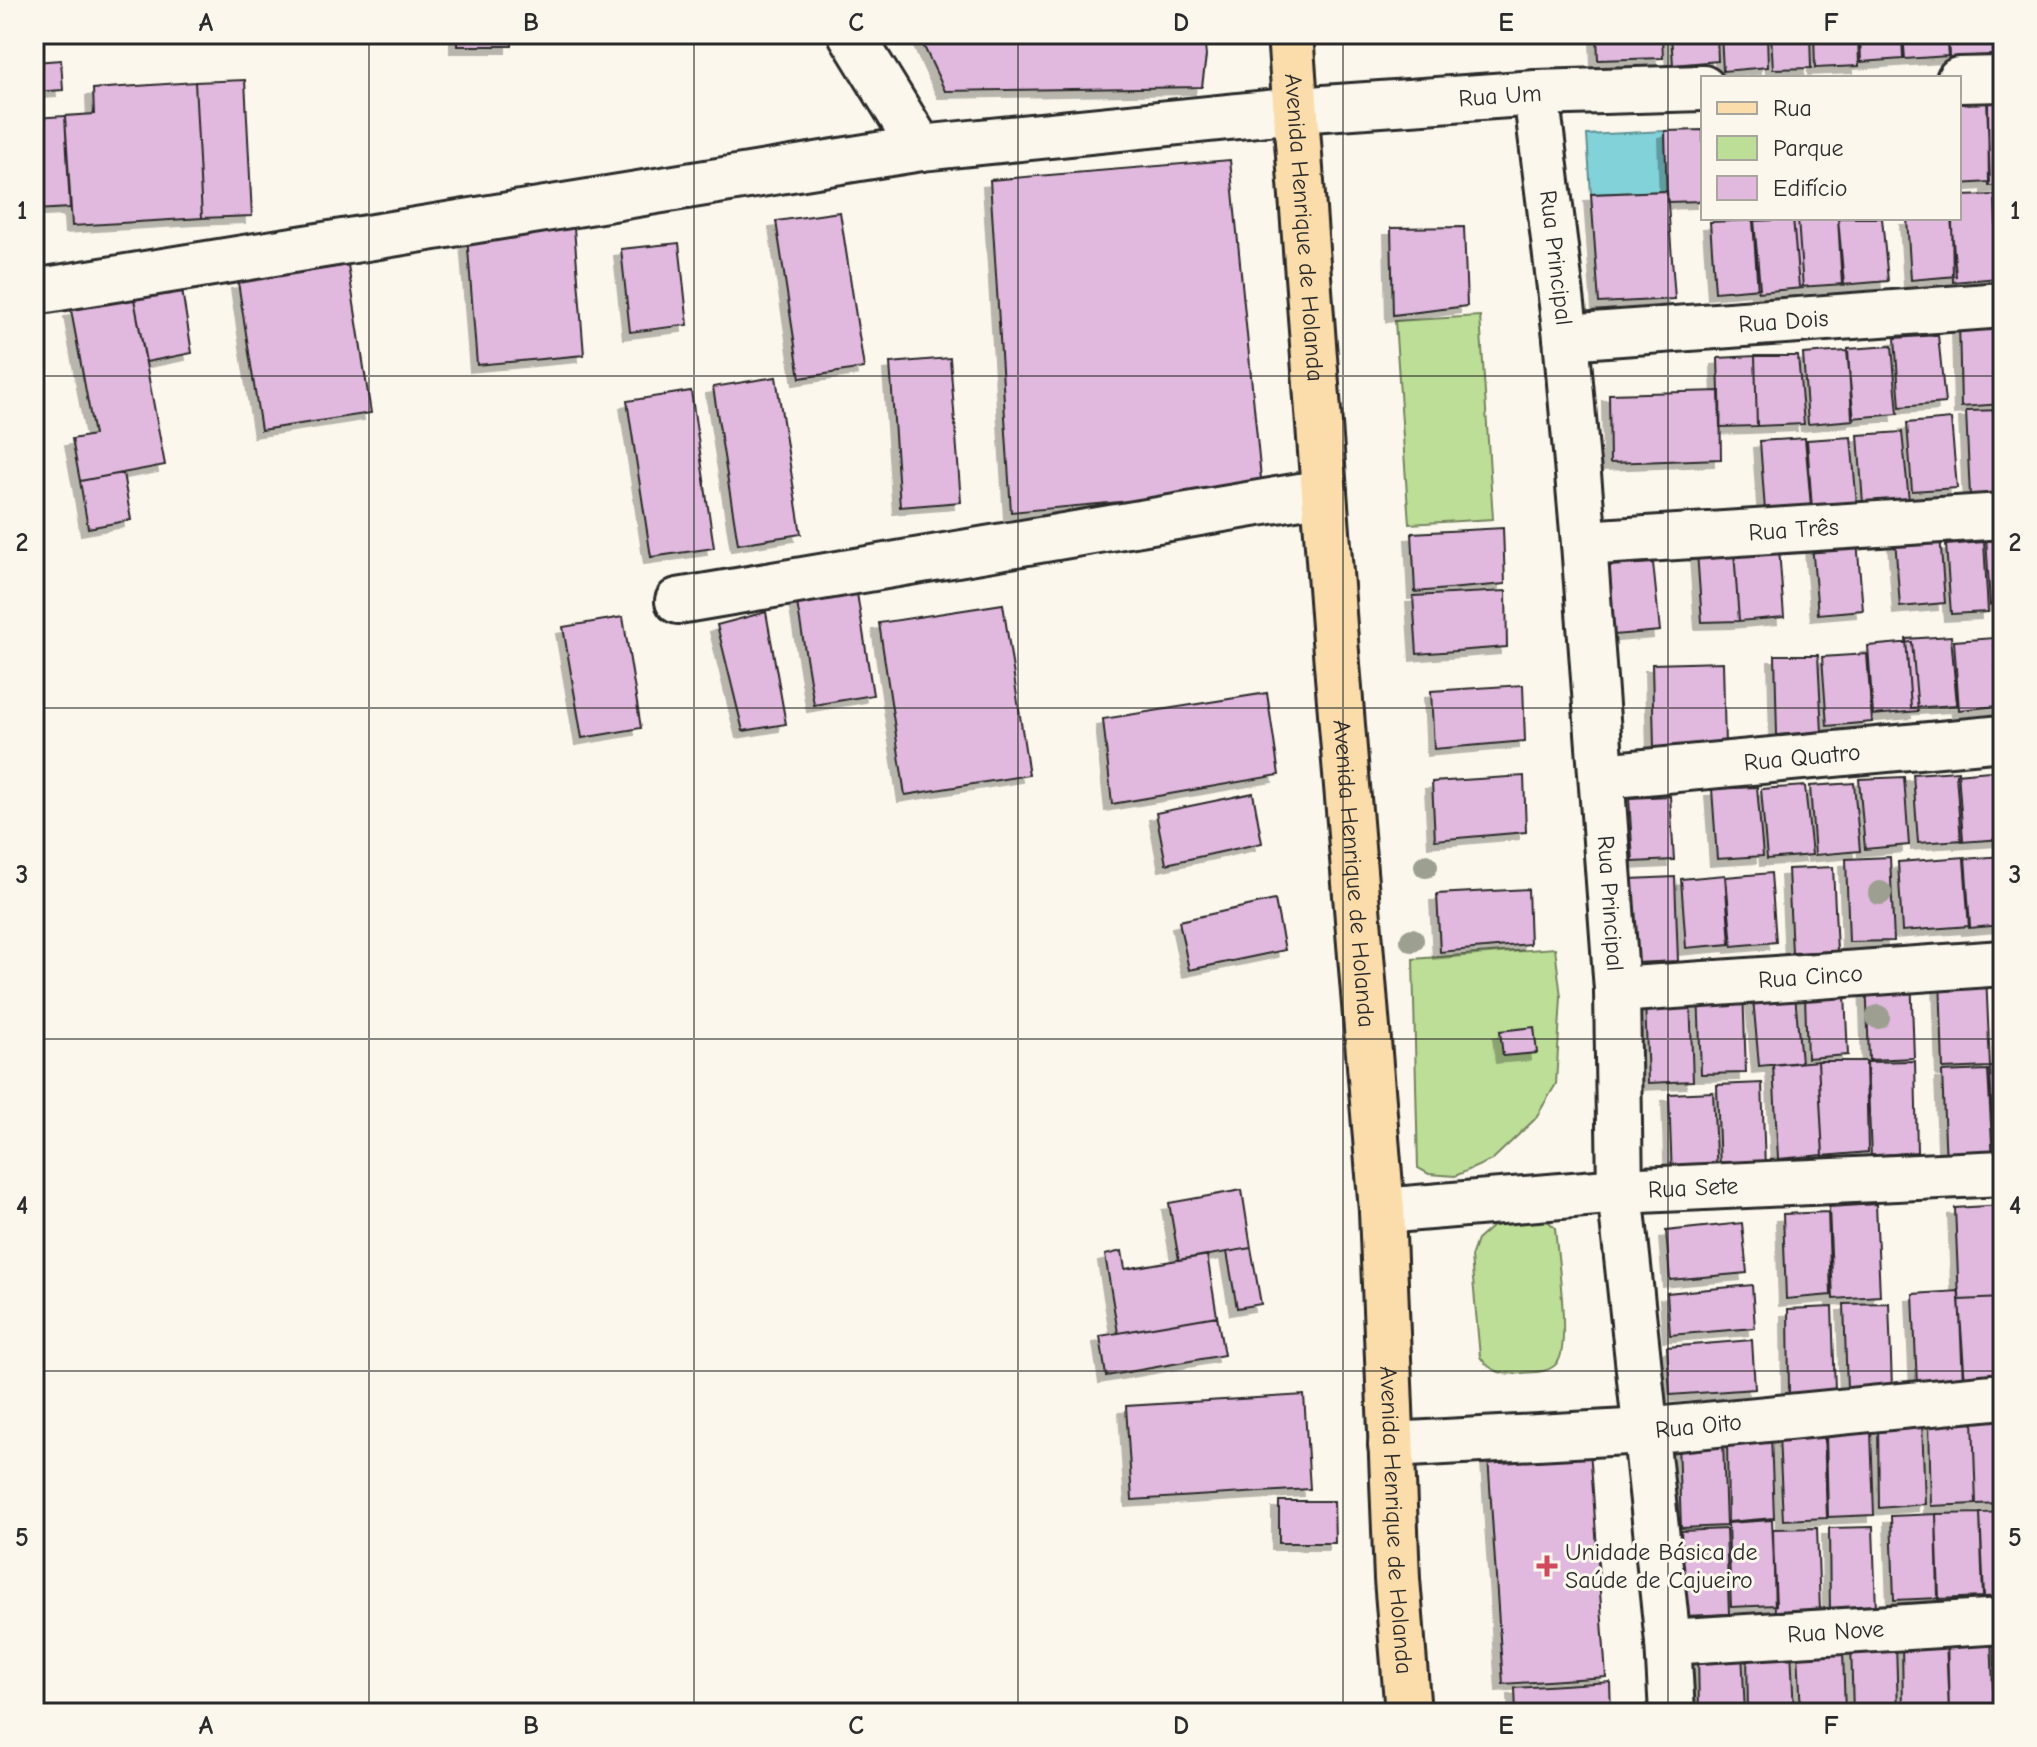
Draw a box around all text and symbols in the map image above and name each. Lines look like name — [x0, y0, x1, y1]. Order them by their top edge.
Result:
text: A — [199, 8, 214, 38]
text: B — [523, 8, 539, 38]
text: C — [848, 8, 864, 38]
text: D — [1173, 8, 1189, 38]
text: E — [1498, 8, 1514, 38]
text: F — [1823, 8, 1839, 38]
street label: Avenida Henrique de Holanda — [1279, 72, 1330, 382]
legend — [1701, 76, 1961, 220]
street label: Rua Um — [1457, 79, 1543, 112]
text: Rua — [1773, 94, 1812, 122]
text: Parque — [1773, 134, 1844, 162]
text: Edifício — [1773, 174, 1848, 202]
street label: Rua Principal — [1534, 188, 1578, 327]
text: 1 — [17, 196, 27, 226]
text: 1 — [2010, 196, 2020, 226]
street label: Rua Dois — [1737, 304, 1829, 338]
street label: Rua Três — [1748, 513, 1840, 546]
text: 2 — [16, 528, 28, 558]
text: 2 — [2009, 528, 2021, 558]
street label: Avenida Henrique de Holanda — [1328, 719, 1381, 1029]
street label: Rua Quatro — [1742, 738, 1862, 777]
street label: Rua Principal — [1592, 834, 1630, 972]
text: 3 — [16, 860, 28, 890]
text: 3 — [2009, 860, 2021, 890]
street label: Rua Cinco — [1757, 959, 1864, 994]
street label: Rua Sete — [1647, 1171, 1739, 1204]
text: 4 — [16, 1191, 28, 1221]
text: 4 — [2009, 1191, 2021, 1221]
street label: Avenida Henrique de Holanda — [1374, 1365, 1419, 1675]
street label: Rua Oito — [1654, 1408, 1743, 1444]
text: 5 — [15, 1523, 29, 1553]
text: 5 — [2008, 1523, 2022, 1553]
place label: Unidade Básica de Saúde de Cajueiro — [1565, 1538, 1758, 1594]
marker: Unidade Básica de Saúde de Cajueiro — [1536, 1555, 1558, 1577]
street label: Rua Nove — [1786, 1614, 1885, 1648]
text: A — [199, 1711, 214, 1741]
text: B — [523, 1711, 539, 1741]
text: C — [848, 1711, 864, 1741]
text: D — [1173, 1711, 1189, 1741]
text: E — [1498, 1711, 1514, 1741]
text: F — [1823, 1711, 1839, 1741]

